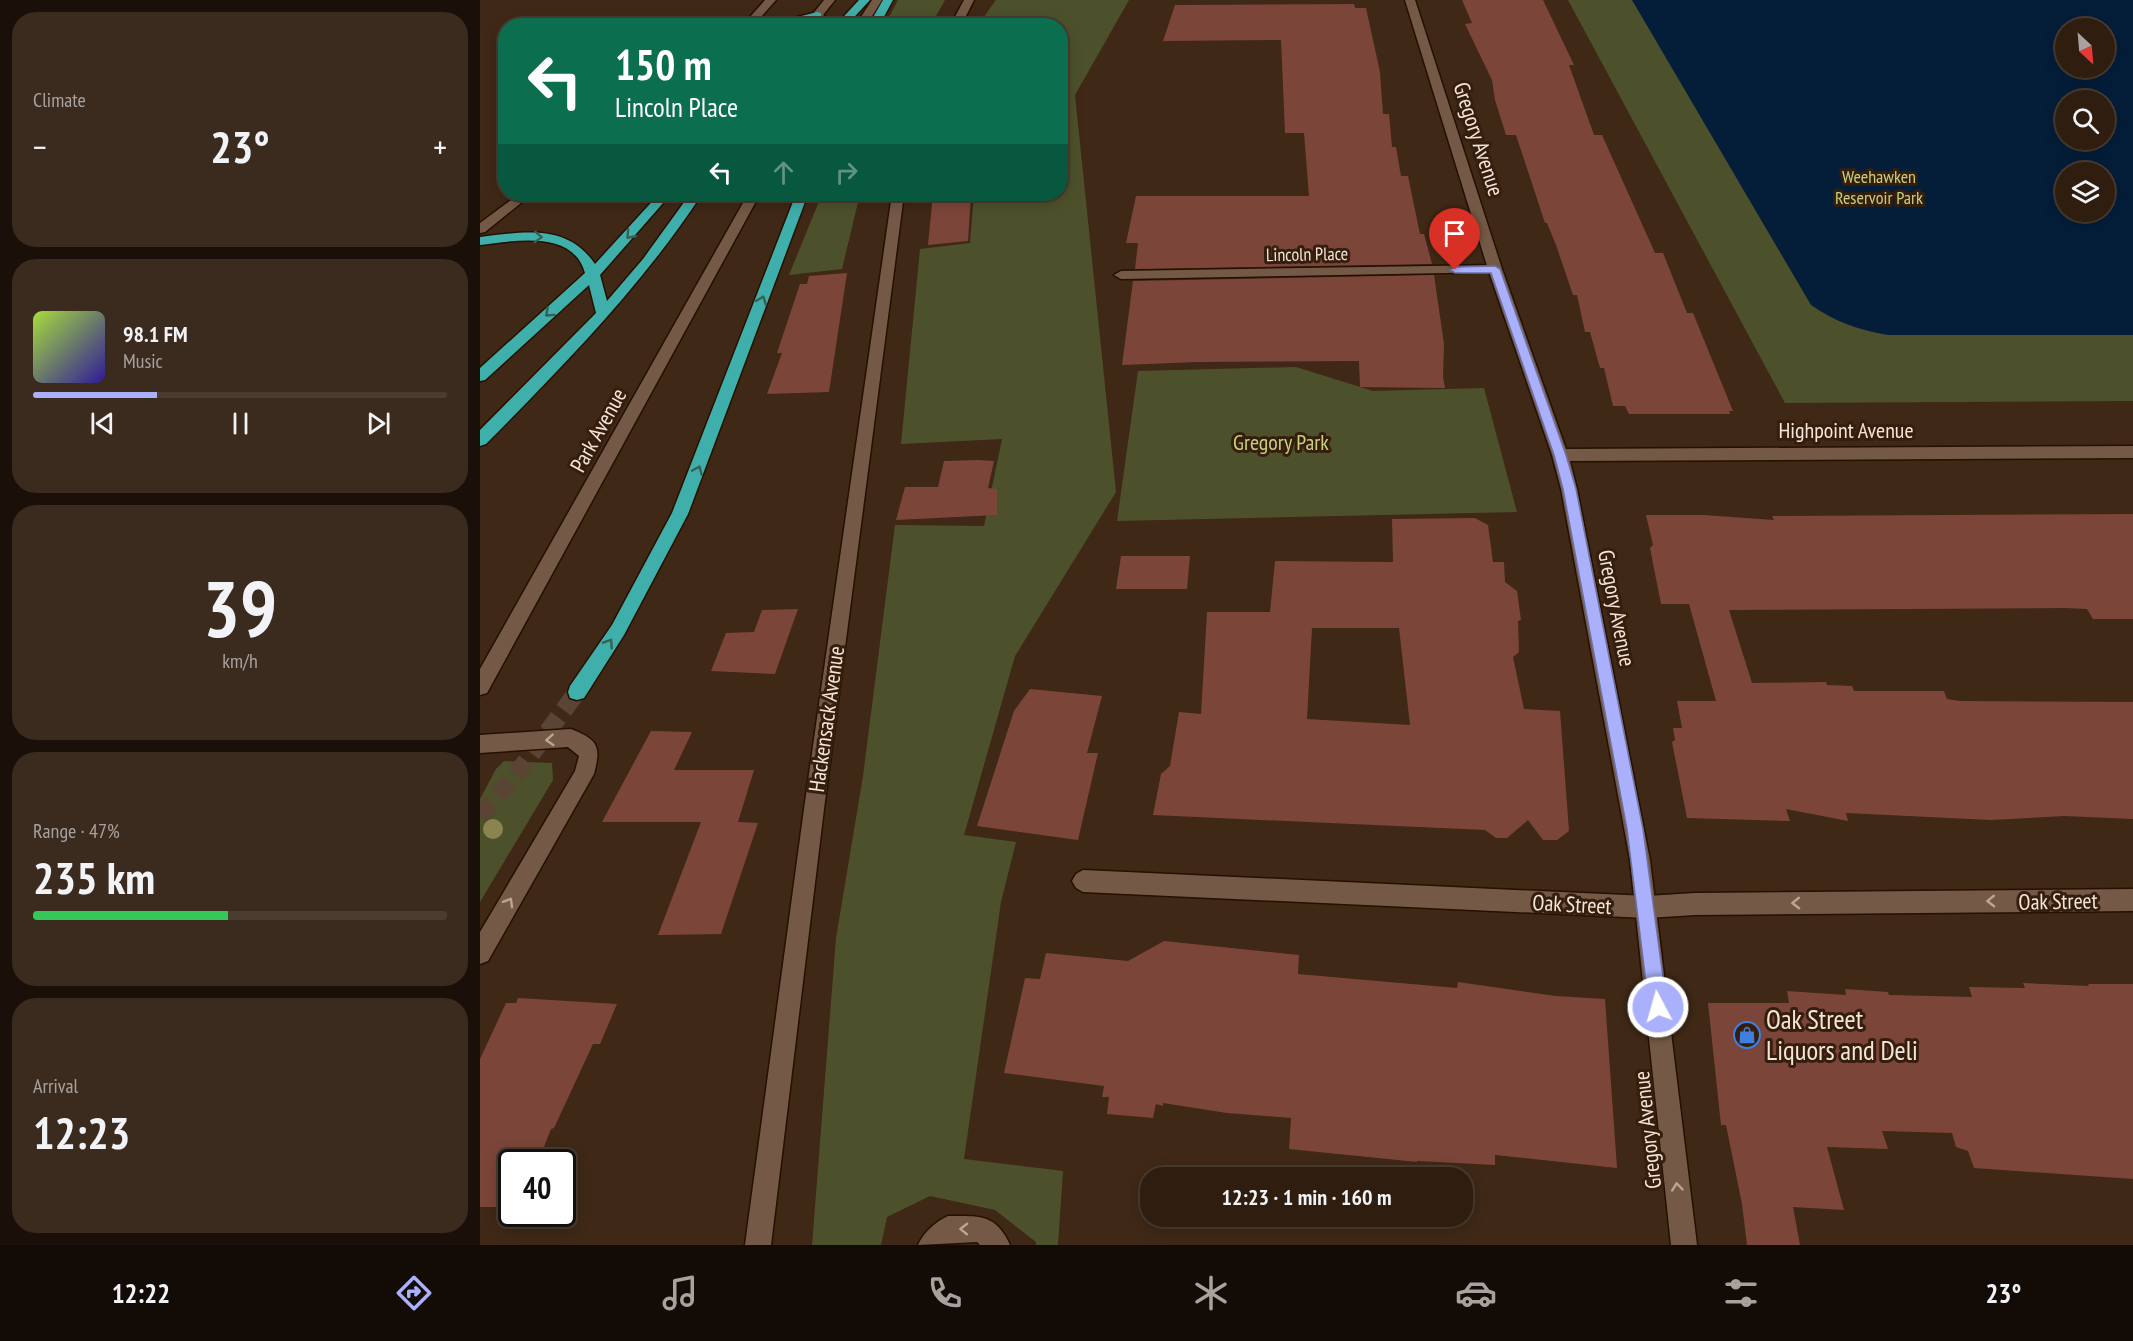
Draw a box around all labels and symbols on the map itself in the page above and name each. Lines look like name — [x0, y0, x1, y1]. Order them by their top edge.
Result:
north arrow — [2055, 18, 2115, 78]
street label: Gregory Avenue — [1447, 78, 1511, 200]
park label: Weehawken Reservoir Park — [1835, 165, 1923, 209]
pin — [1429, 208, 1480, 270]
one-way arrow — [626, 228, 637, 239]
one-way arrow — [534, 231, 543, 243]
street label: Lincoln Place — [1266, 242, 1348, 266]
one-way arrow — [754, 295, 767, 306]
one-way arrow — [545, 306, 556, 317]
street label: Park Avenue — [563, 383, 633, 477]
street label: Highpoint Avenue — [1778, 416, 1914, 444]
park label: Gregory Park — [1233, 428, 1329, 456]
one-way arrow — [691, 465, 703, 476]
street label: Gregory Avenue — [1592, 547, 1642, 669]
one-way arrow — [602, 639, 613, 650]
street label: Hackensack Avenue — [802, 644, 850, 794]
one-way arrow — [546, 733, 555, 746]
street label: Oak Street — [2018, 886, 2098, 916]
street label: Oak Street — [1532, 888, 1612, 920]
one-way arrow — [1986, 895, 1995, 907]
one-way arrow — [1791, 897, 1800, 910]
one-way arrow — [502, 898, 514, 908]
position arrow — [1626, 975, 1690, 1039]
place label: Oak Street Liquors and Deli — [1766, 1002, 1918, 1067]
shop icon: Oak Street Liquors and Deli — [1732, 1020, 1762, 1050]
street label: Gregory Avenue — [1627, 1070, 1667, 1190]
speed limit sign: 40 — [498, 1149, 576, 1227]
one-way arrow — [1672, 1182, 1684, 1191]
one-way arrow — [960, 1223, 969, 1235]

